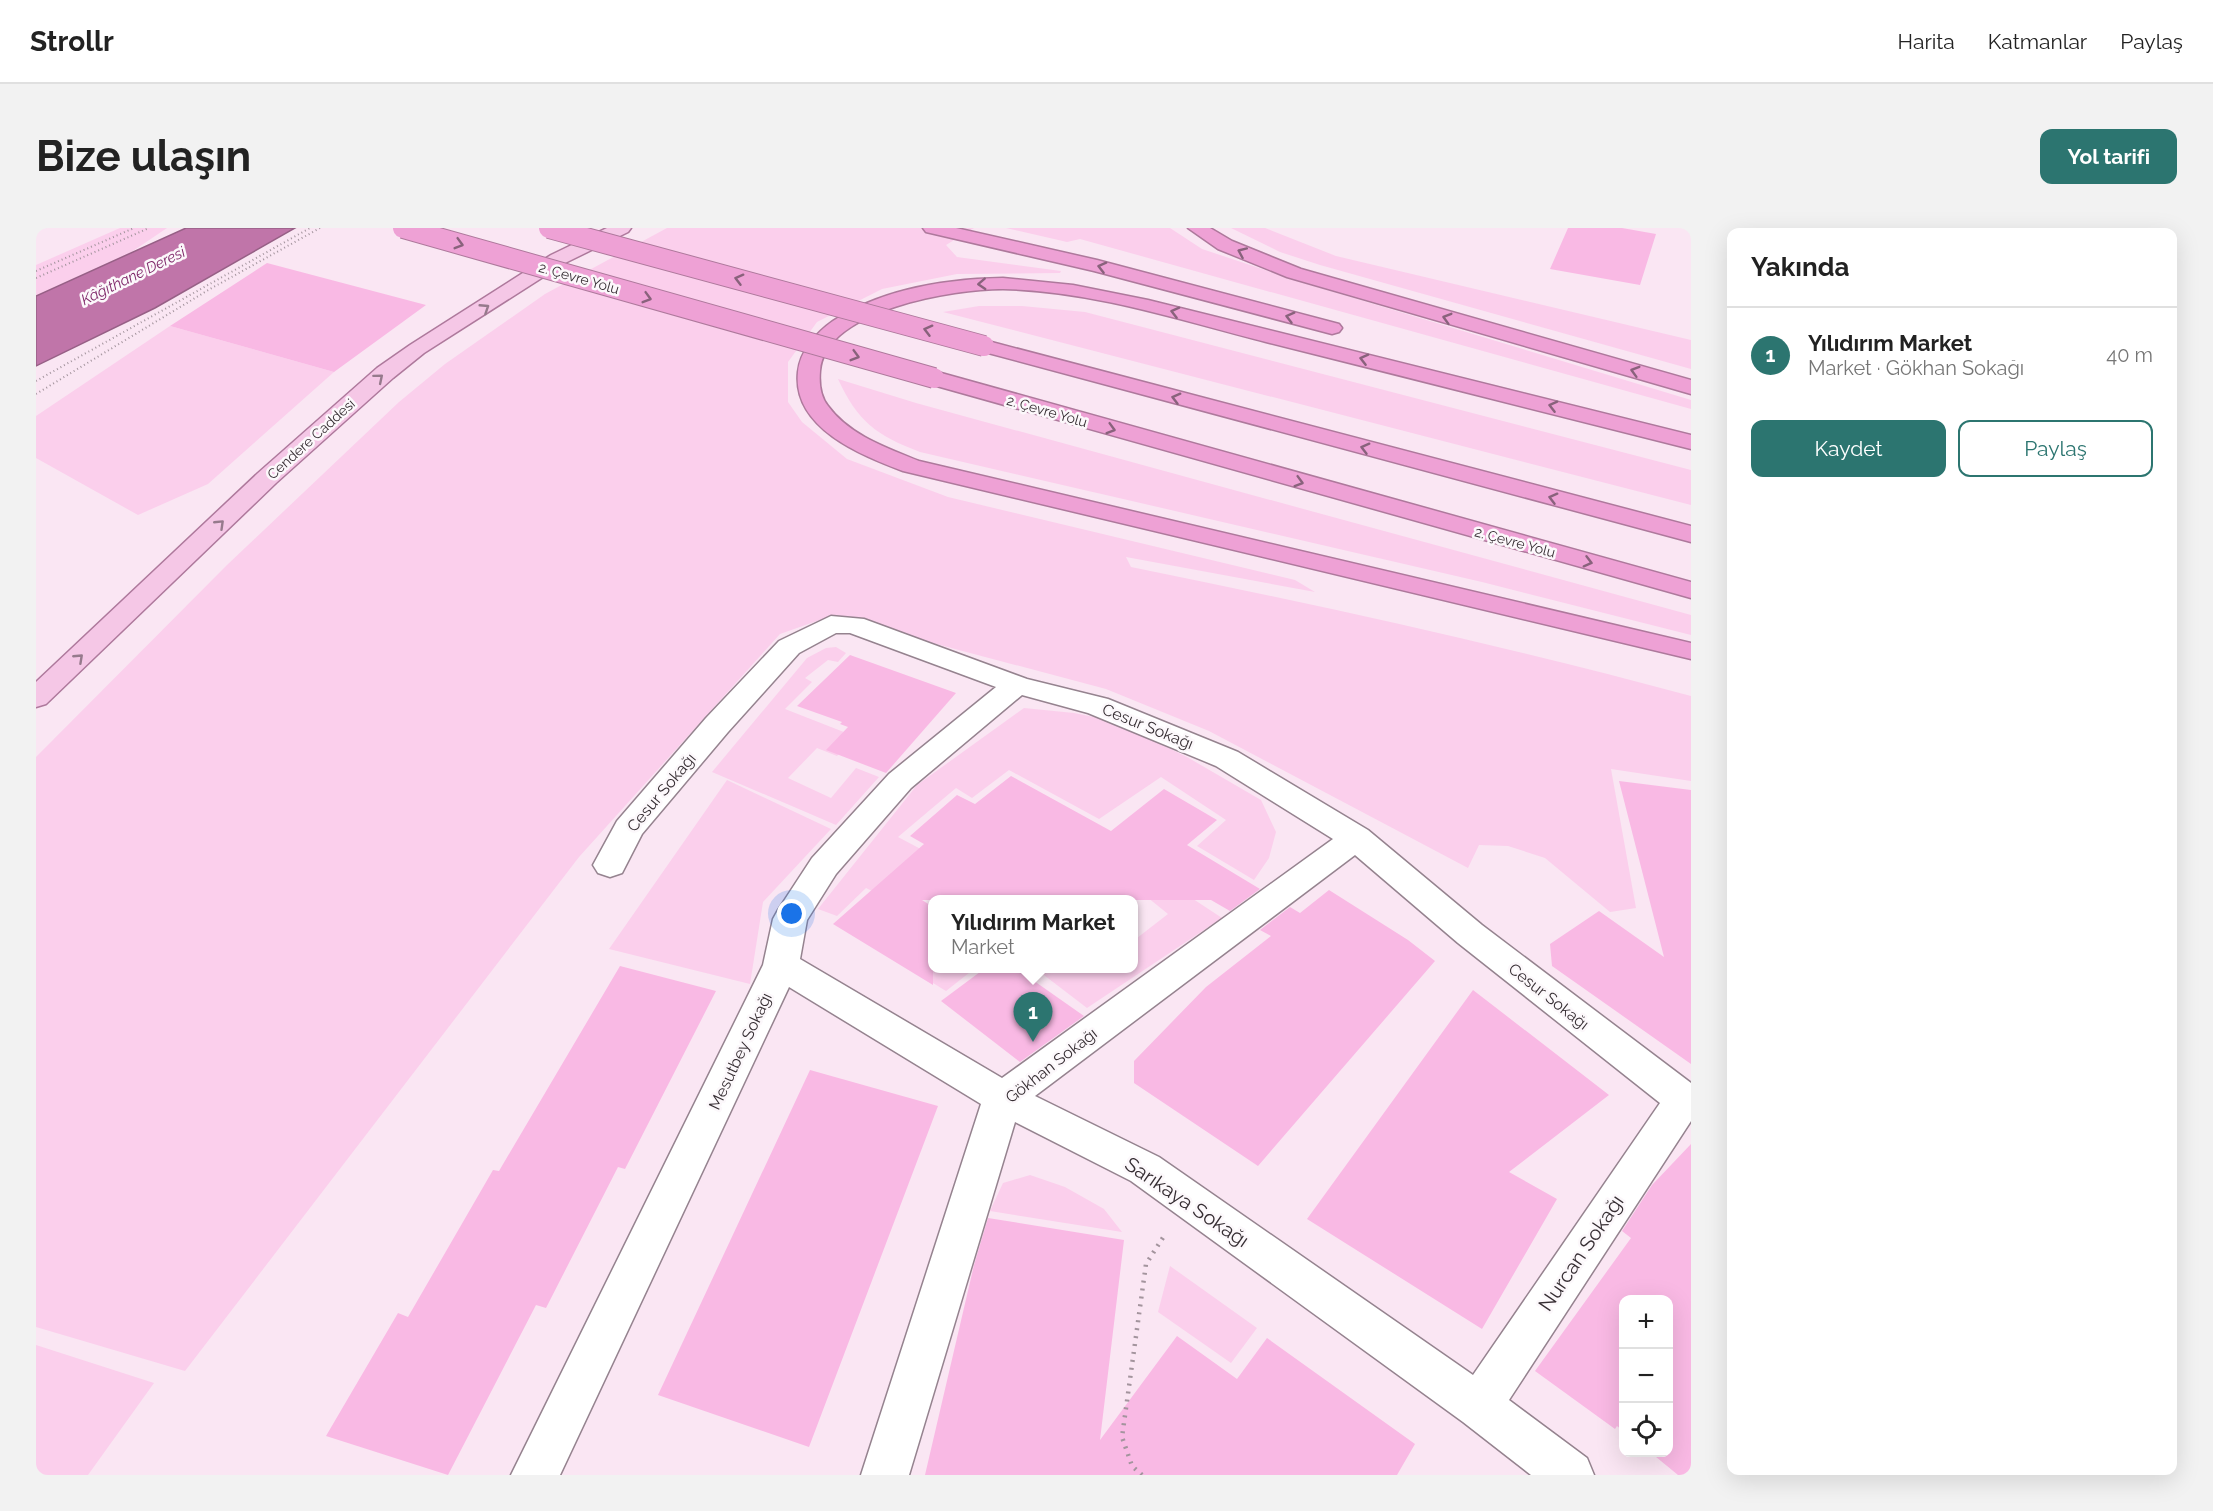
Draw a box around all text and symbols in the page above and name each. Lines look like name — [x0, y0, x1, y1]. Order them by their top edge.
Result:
text: Strollr — [30, 25, 114, 58]
text: Harita — [1898, 29, 1955, 54]
text: Katmanlar — [1988, 29, 2087, 54]
text: Paylaş — [2120, 29, 2183, 54]
button: Yol tarifi — [2040, 129, 2177, 184]
text: Bize ulaşın — [36, 132, 251, 181]
one-way arrow — [454, 237, 464, 249]
water label: Kâğıthane Deresi — [78, 243, 189, 309]
one-way arrow — [1237, 248, 1248, 260]
text: Yakında — [1751, 252, 1849, 282]
street label: 2. Çevre Yolu — [537, 259, 621, 297]
one-way arrow — [1097, 262, 1107, 275]
one-way arrow — [735, 274, 745, 287]
one-way arrow — [978, 278, 987, 291]
one-way arrow — [642, 290, 652, 303]
one-way arrow — [479, 303, 489, 315]
one-way arrow — [1170, 306, 1180, 319]
one-way arrow — [1286, 311, 1296, 324]
one-way arrow — [1442, 313, 1453, 325]
one-way arrow — [923, 325, 933, 338]
text: Yılıdırım Market — [1808, 330, 1972, 356]
text: 1 — [1766, 343, 1775, 367]
text: 40 m — [2106, 343, 2153, 367]
one-way arrow — [849, 349, 860, 361]
one-way arrow — [1359, 354, 1370, 366]
text: Market · Gökhan Sokağı — [1808, 356, 2024, 380]
one-way arrow — [1630, 366, 1641, 378]
one-way arrow — [372, 374, 383, 385]
street label: 2. Çevre Yolu — [1005, 392, 1089, 430]
one-way arrow — [1171, 393, 1182, 405]
street label: Cendere Caddesi — [264, 396, 358, 482]
one-way arrow — [1548, 401, 1558, 414]
button: Kaydet — [1751, 420, 1946, 477]
button: Paylaş — [1958, 420, 2153, 477]
one-way arrow — [1105, 422, 1116, 434]
one-way arrow — [1360, 443, 1370, 456]
one-way arrow — [1293, 475, 1304, 487]
one-way arrow — [1548, 493, 1558, 506]
one-way arrow — [212, 520, 223, 531]
street label: 2. Çevre Yolu — [1473, 524, 1557, 560]
one-way arrow — [1582, 555, 1593, 567]
one-way arrow — [72, 654, 82, 665]
street label: Cesur Sokağı — [1099, 700, 1196, 753]
street label: Cesur Sokağı — [623, 749, 700, 835]
popup — [928, 895, 1138, 973]
your location — [777, 899, 806, 928]
text: Yılıdırım Market — [951, 909, 1115, 935]
text: Market — [951, 935, 1015, 959]
street label: Cesur Sokağı — [1505, 959, 1593, 1034]
street label: Mesutbey Sokağı — [705, 990, 776, 1113]
pin: 1 — [1014, 992, 1052, 1042]
street label: Gökhan Sokağı — [1002, 1024, 1101, 1107]
street label: Sarıkaya Sokağı — [1120, 1152, 1254, 1252]
street label: Nurcan Sokağı — [1533, 1190, 1629, 1316]
map controls — [1619, 1295, 1673, 1457]
button: + — [1619, 1295, 1673, 1349]
button: − — [1619, 1349, 1673, 1403]
button: locate — [1619, 1403, 1673, 1457]

